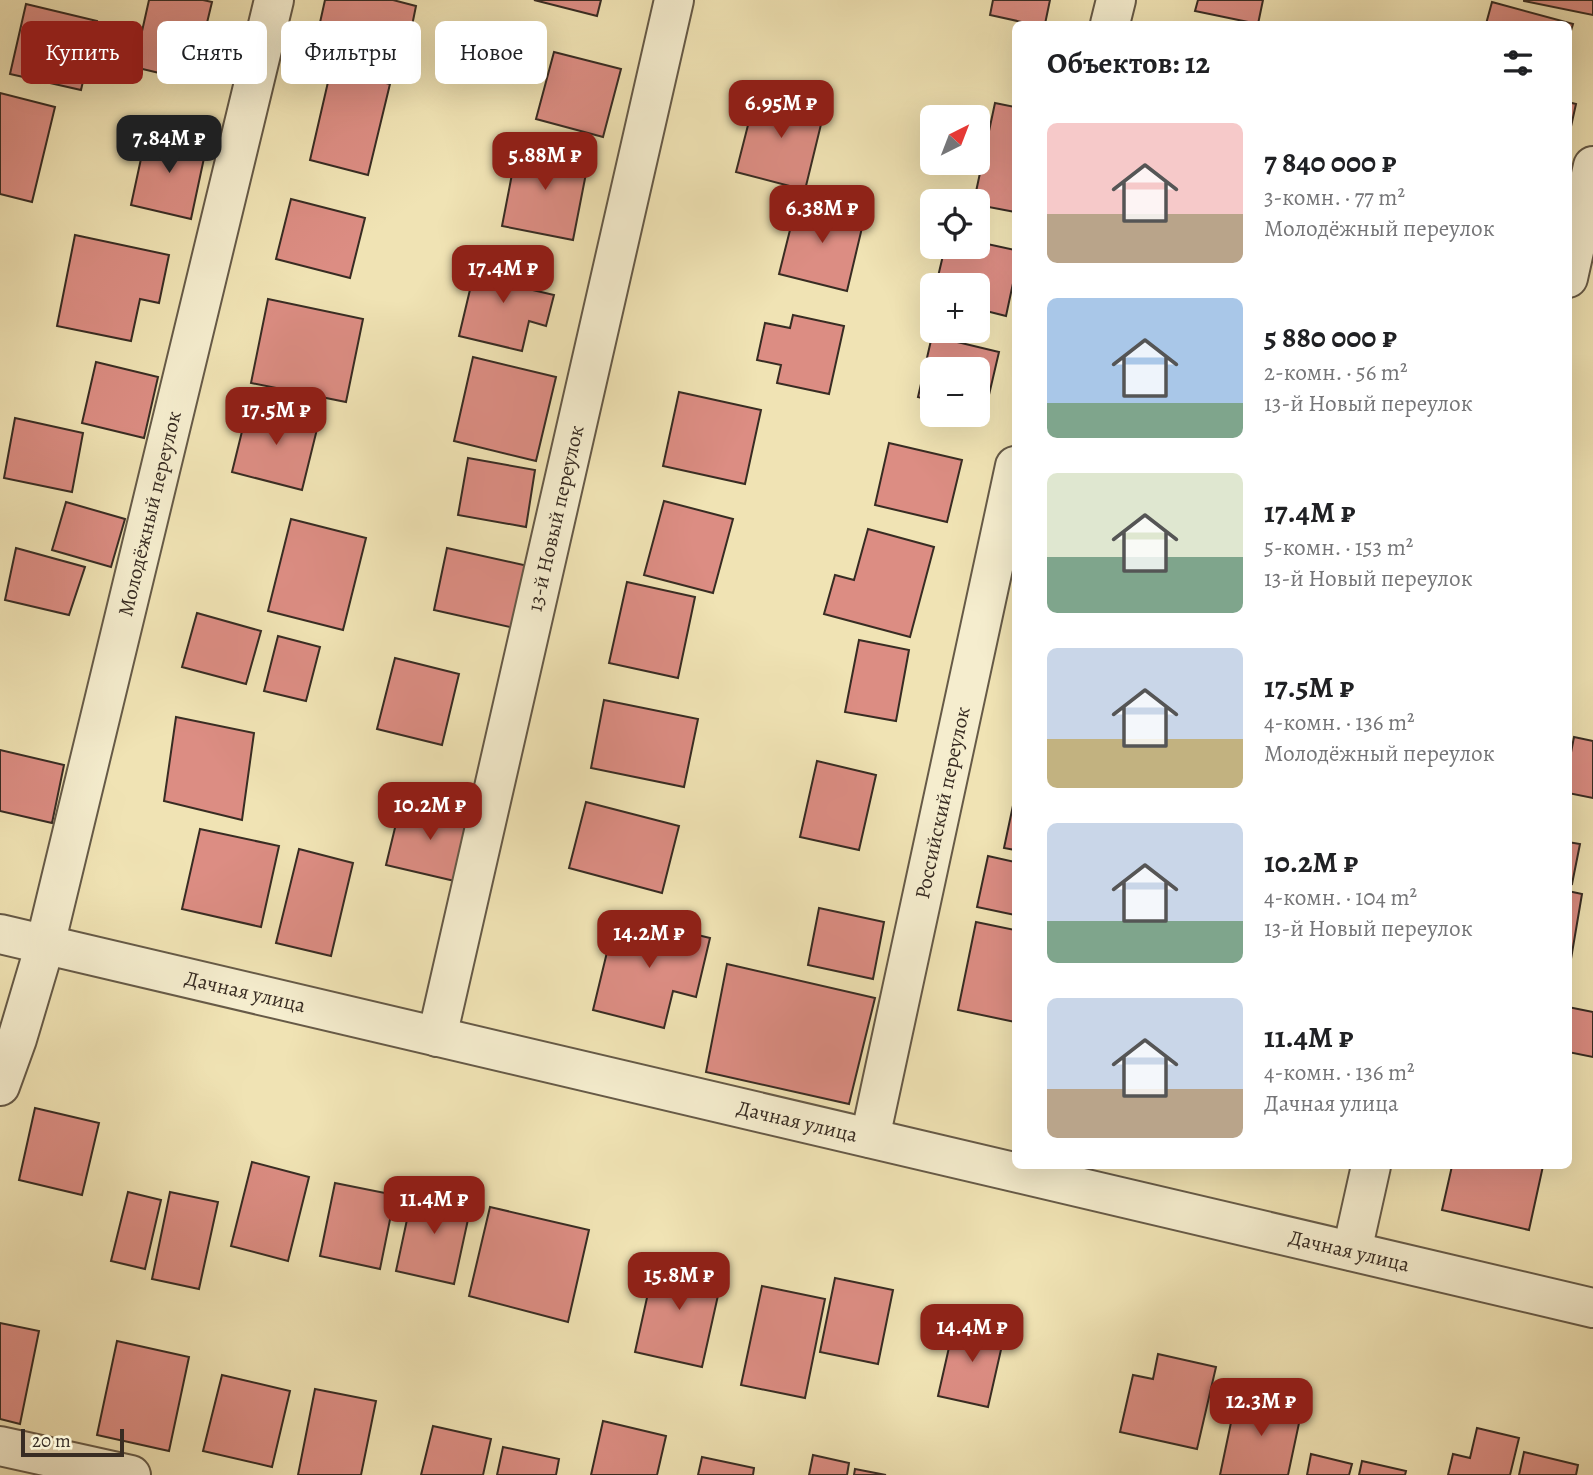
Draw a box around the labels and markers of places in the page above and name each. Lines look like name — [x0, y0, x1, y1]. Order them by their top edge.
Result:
pin: 6.95M ₽ — [716, 80, 846, 140]
pin: 7.84M ₽ — [104, 116, 234, 175]
pin: 5.88M ₽ — [480, 132, 610, 192]
pin: 6.38M ₽ — [757, 186, 887, 245]
pin: 17.4M ₽ — [438, 246, 568, 305]
pin: 17.5M ₽ — [211, 388, 341, 447]
pin: 10.2M ₽ — [365, 782, 495, 842]
pin: 14.2M ₽ — [584, 911, 714, 970]
pin: 11.4M ₽ — [369, 1176, 499, 1236]
pin: 15.8M ₽ — [614, 1252, 744, 1312]
pin: 14.4M ₽ — [907, 1304, 1037, 1364]
pin: 12.3M ₽ — [1196, 1378, 1326, 1438]

